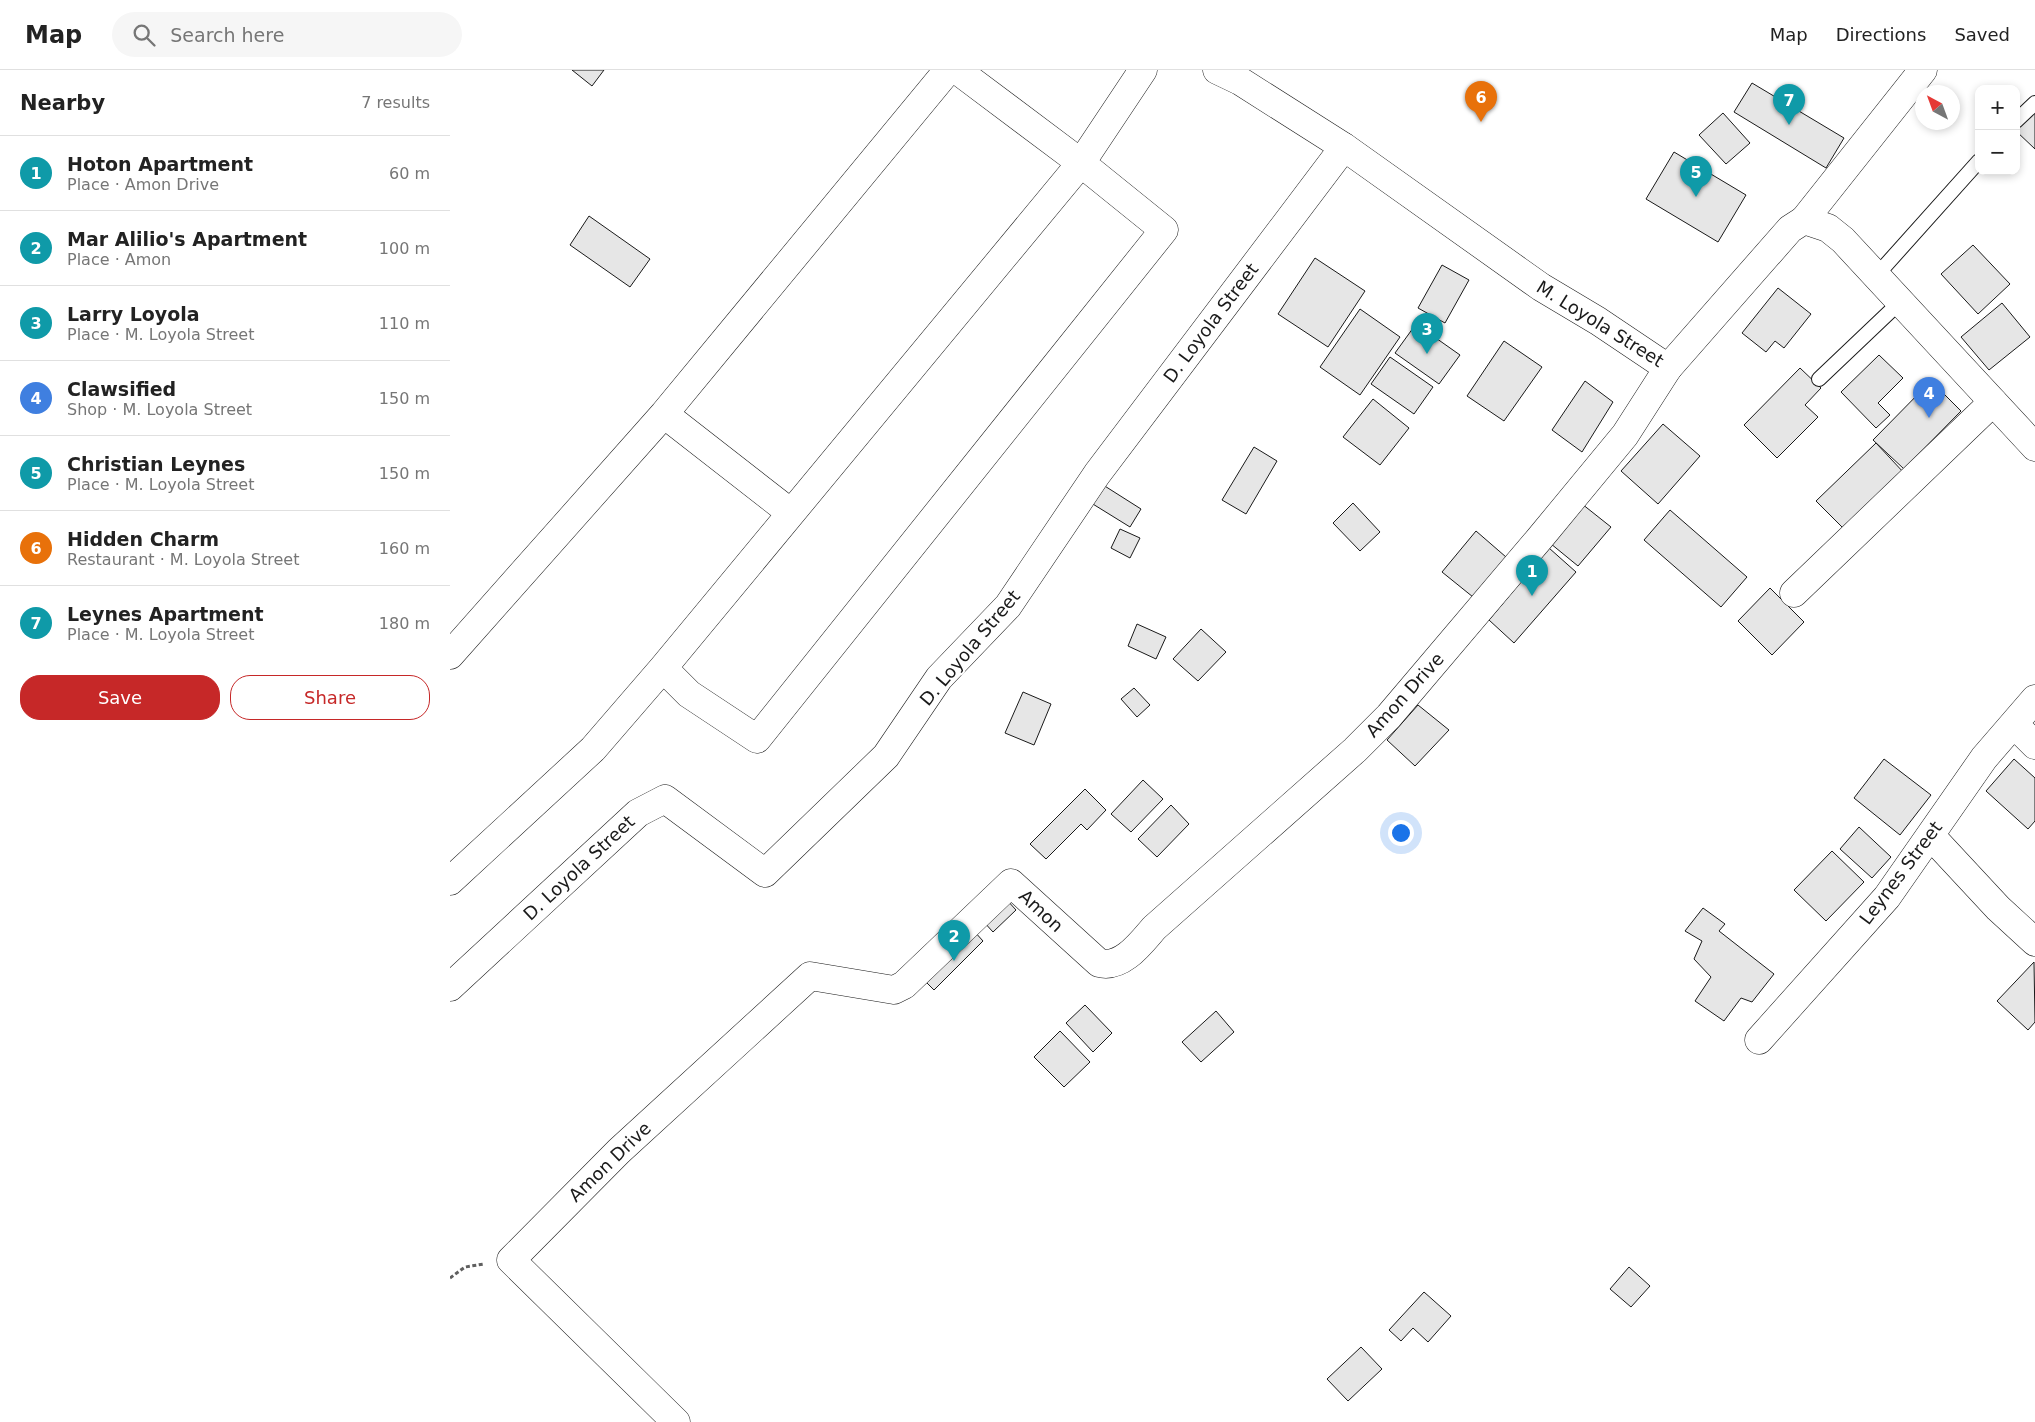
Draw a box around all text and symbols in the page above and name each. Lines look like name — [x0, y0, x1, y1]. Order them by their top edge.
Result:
search box — [112, 12, 462, 57]
text: Map — [25, 21, 82, 49]
icon: search — [130, 21, 158, 49]
text: Search here — [170, 24, 284, 46]
text: Map — [1770, 24, 1808, 45]
text: Directions — [1836, 24, 1926, 45]
text: Saved — [1954, 24, 2010, 45]
pin: 6 — [1465, 81, 1497, 122]
pin: 7 — [1773, 84, 1805, 125]
north arrow — [1915, 85, 1960, 130]
map controls — [1975, 85, 2020, 175]
button: + — [1975, 85, 2020, 130]
text: Nearby — [20, 91, 105, 115]
text: 7 results — [361, 93, 430, 112]
button: − — [1975, 130, 2020, 175]
text: Hoton Apartment — [67, 153, 253, 175]
pin: 5 — [1680, 156, 1712, 197]
text: 1 — [30, 164, 42, 183]
text: 60 m — [389, 164, 430, 183]
text: Place · Amon Drive — [67, 175, 219, 194]
text: Mar Alilio's Apartment — [67, 228, 307, 250]
text: 2 — [30, 239, 42, 258]
text: 100 m — [379, 239, 430, 258]
text: Place · Amon — [67, 250, 171, 269]
street label: D. Loyola Street — [1159, 259, 1262, 387]
street label: M. Loyola Street — [1533, 276, 1668, 371]
text: Larry Loyola — [67, 303, 200, 325]
pin: 3 — [1411, 313, 1443, 354]
text: 3 — [30, 314, 42, 333]
text: 110 m — [379, 314, 430, 333]
text: Place · M. Loyola Street — [67, 325, 254, 344]
pin: 4 — [1913, 377, 1945, 418]
text: Clawsified — [67, 378, 176, 400]
text: 4 — [30, 389, 42, 408]
text: 150 m — [379, 389, 430, 408]
text: Shop · M. Loyola Street — [67, 400, 252, 419]
text: Christian Leynes — [67, 453, 245, 475]
text: 5 — [30, 464, 42, 483]
text: 150 m — [379, 464, 430, 483]
text: Place · M. Loyola Street — [67, 475, 254, 494]
text: Hidden Charm — [67, 528, 219, 550]
text: 6 — [30, 539, 42, 558]
text: 160 m — [379, 539, 430, 558]
text: Restaurant · M. Loyola Street — [67, 550, 299, 569]
pin: 1 — [1516, 555, 1548, 596]
street label: D. Loyola Street — [915, 586, 1024, 710]
text: Leynes Apartment — [67, 603, 264, 625]
text: 7 — [30, 614, 42, 633]
text: 180 m — [379, 614, 430, 633]
text: Place · M. Loyola Street — [67, 625, 254, 644]
street label: Amon Drive — [1361, 648, 1448, 741]
button: Save — [20, 675, 220, 720]
button: Share — [230, 675, 430, 720]
street label: D. Loyola Street — [519, 811, 639, 924]
street label: Leynes Street — [1855, 817, 1946, 928]
your location — [1388, 820, 1414, 846]
street label: Amon — [1015, 885, 1068, 936]
pin: 2 — [938, 920, 970, 961]
street label: Amon Drive — [564, 1117, 655, 1206]

